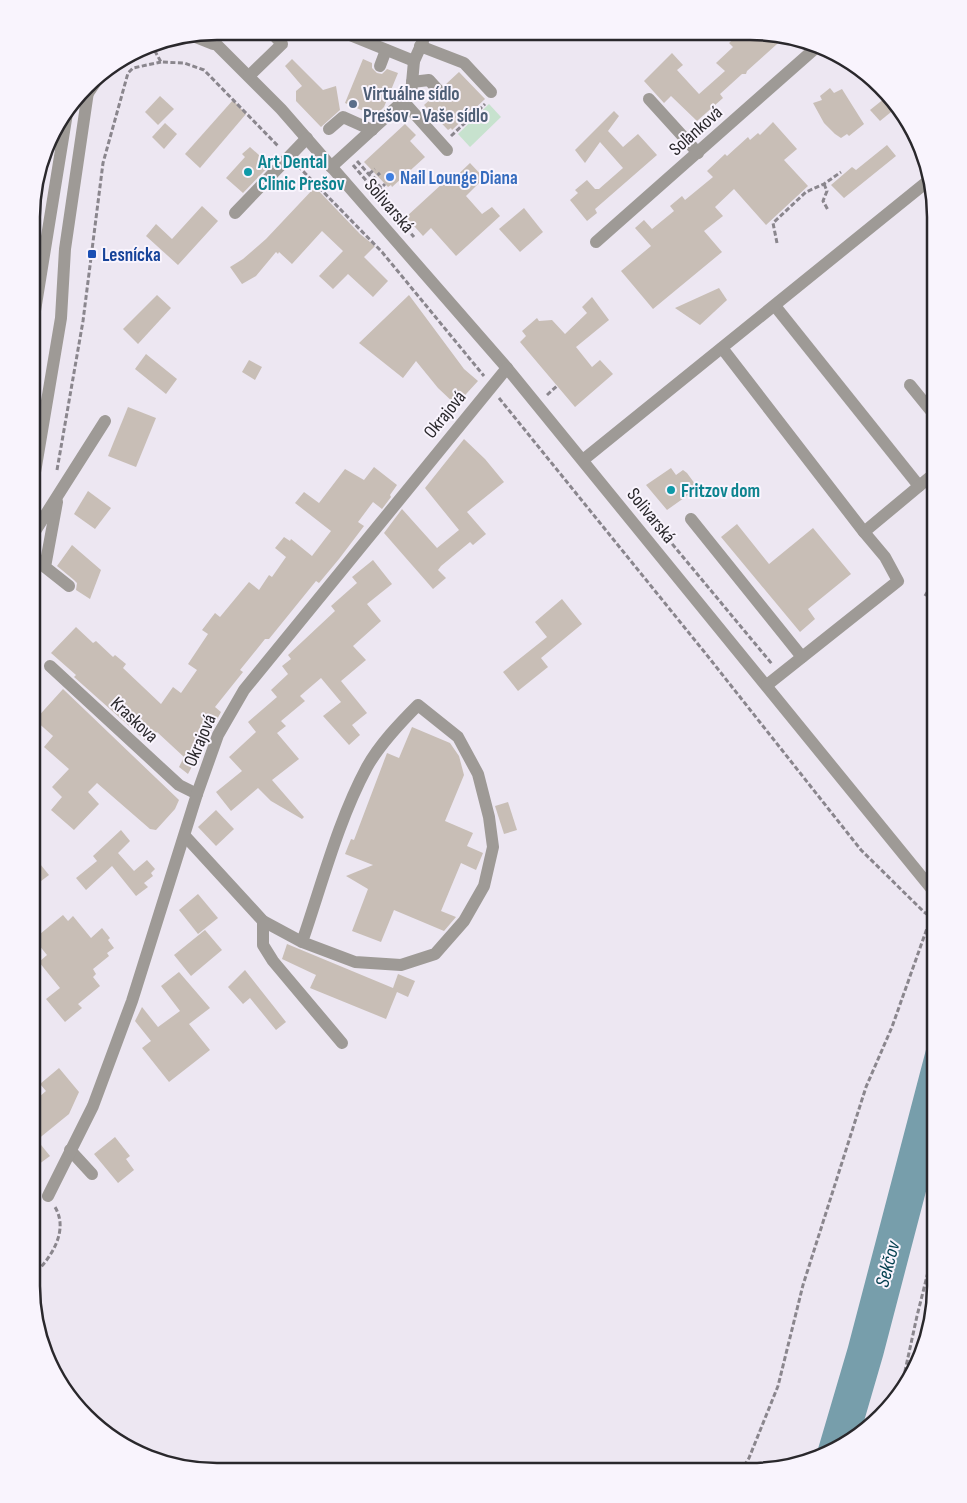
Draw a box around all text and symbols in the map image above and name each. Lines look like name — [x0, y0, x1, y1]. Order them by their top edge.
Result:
place label: Virtuálne sídlo Prešov - Vaše sídlo — [363, 83, 488, 128]
marker: Virtuálne sídlo Prešov - Vaše sídlo — [347, 98, 359, 110]
street label: Soľanková — [665, 101, 727, 161]
place label: Art Dental Clinic Prešov — [257, 151, 345, 196]
marker: Art Dental Clinic Prešov — [242, 166, 254, 178]
place label: Nail Lounge Diana — [400, 167, 518, 190]
marker: Nail Lounge Diana — [384, 171, 396, 183]
street label: Solivarská — [359, 174, 419, 238]
place label: Lesnícka — [102, 244, 161, 267]
marker: Lesnícka — [86, 248, 98, 260]
street label: Okrajová — [419, 386, 471, 443]
place label: Fritzov dom — [681, 480, 760, 503]
street label: Solivarská — [622, 484, 680, 548]
marker: Fritzov dom — [665, 484, 677, 496]
street label: Kraskova — [105, 692, 163, 748]
street label: Okrajová — [179, 711, 222, 770]
water label: Sekčov — [870, 1237, 906, 1290]

